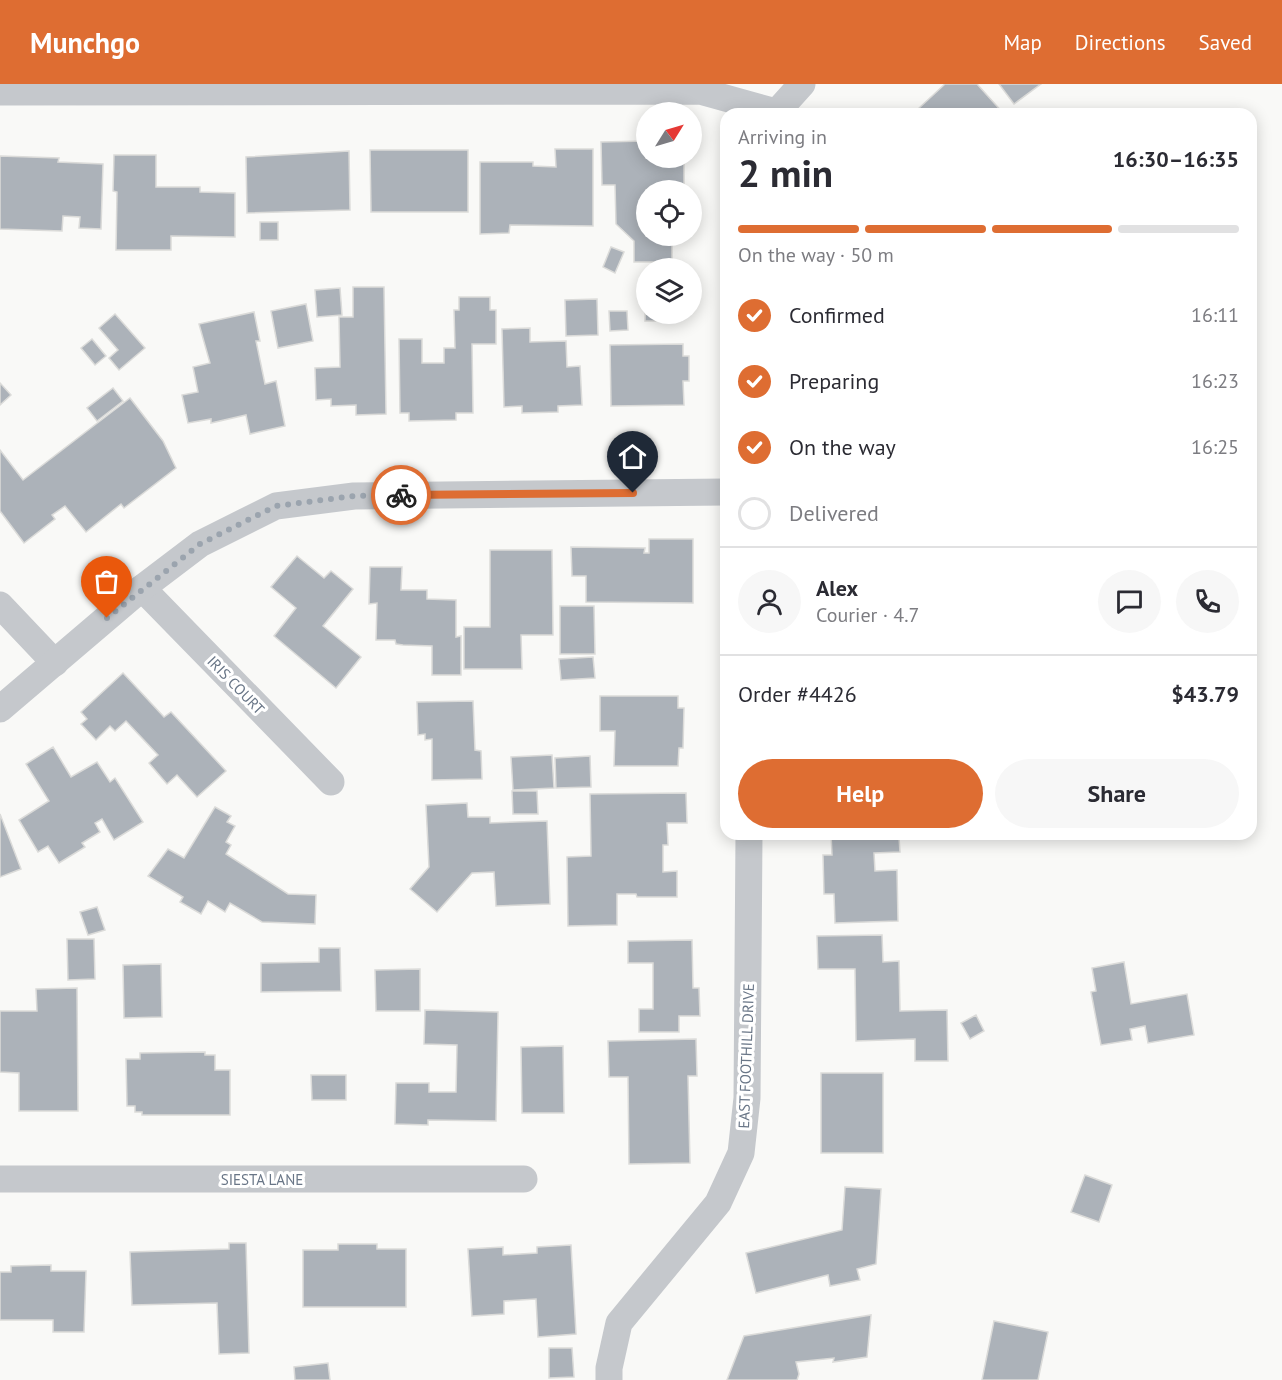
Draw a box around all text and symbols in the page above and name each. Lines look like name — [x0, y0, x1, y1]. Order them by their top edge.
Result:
text: Munchgo — [30, 24, 140, 61]
text: Map — [1003, 29, 1042, 56]
text: Directions — [1075, 29, 1166, 56]
text: Saved — [1199, 29, 1252, 56]
north arrow — [636, 102, 702, 168]
map controls — [636, 102, 702, 324]
text: Arriving in — [738, 124, 827, 150]
text: 16:30–16:35 — [1113, 145, 1239, 173]
text: 2 min — [738, 147, 833, 198]
button: locate — [636, 180, 702, 246]
text: On the way · 50 m — [738, 242, 894, 268]
button: layers — [636, 258, 702, 324]
icon: check — [738, 299, 771, 332]
text: Confirmed — [789, 301, 885, 329]
text: 16:11 — [1191, 302, 1239, 328]
icon: check — [738, 365, 771, 398]
text: Preparing — [789, 367, 879, 395]
text: 16:23 — [1191, 368, 1239, 394]
pin — [607, 431, 658, 493]
icon: check — [738, 431, 771, 464]
text: On the way — [789, 433, 896, 461]
text: 16:25 — [1191, 434, 1239, 460]
icon: home — [616, 440, 649, 473]
courier — [371, 465, 431, 525]
icon: bike — [385, 479, 418, 512]
text: Delivered — [789, 499, 879, 527]
pin — [81, 556, 132, 618]
icon: bag — [90, 565, 123, 598]
button: person — [738, 570, 801, 633]
button: chat — [1098, 570, 1161, 633]
button: phone — [1176, 570, 1239, 633]
text: Alex — [816, 574, 858, 602]
text: Courier · 4.7 — [816, 602, 919, 628]
street label: IRIS COURT — [203, 652, 269, 719]
text: Order #4426 — [738, 680, 857, 708]
text: $43.79 — [1171, 680, 1239, 708]
button: Help — [738, 759, 983, 828]
button: Share — [995, 759, 1239, 828]
street label: EAST FOOTHILL DRIVE — [734, 983, 758, 1129]
street label: SIESTA LANE — [221, 1170, 303, 1189]

